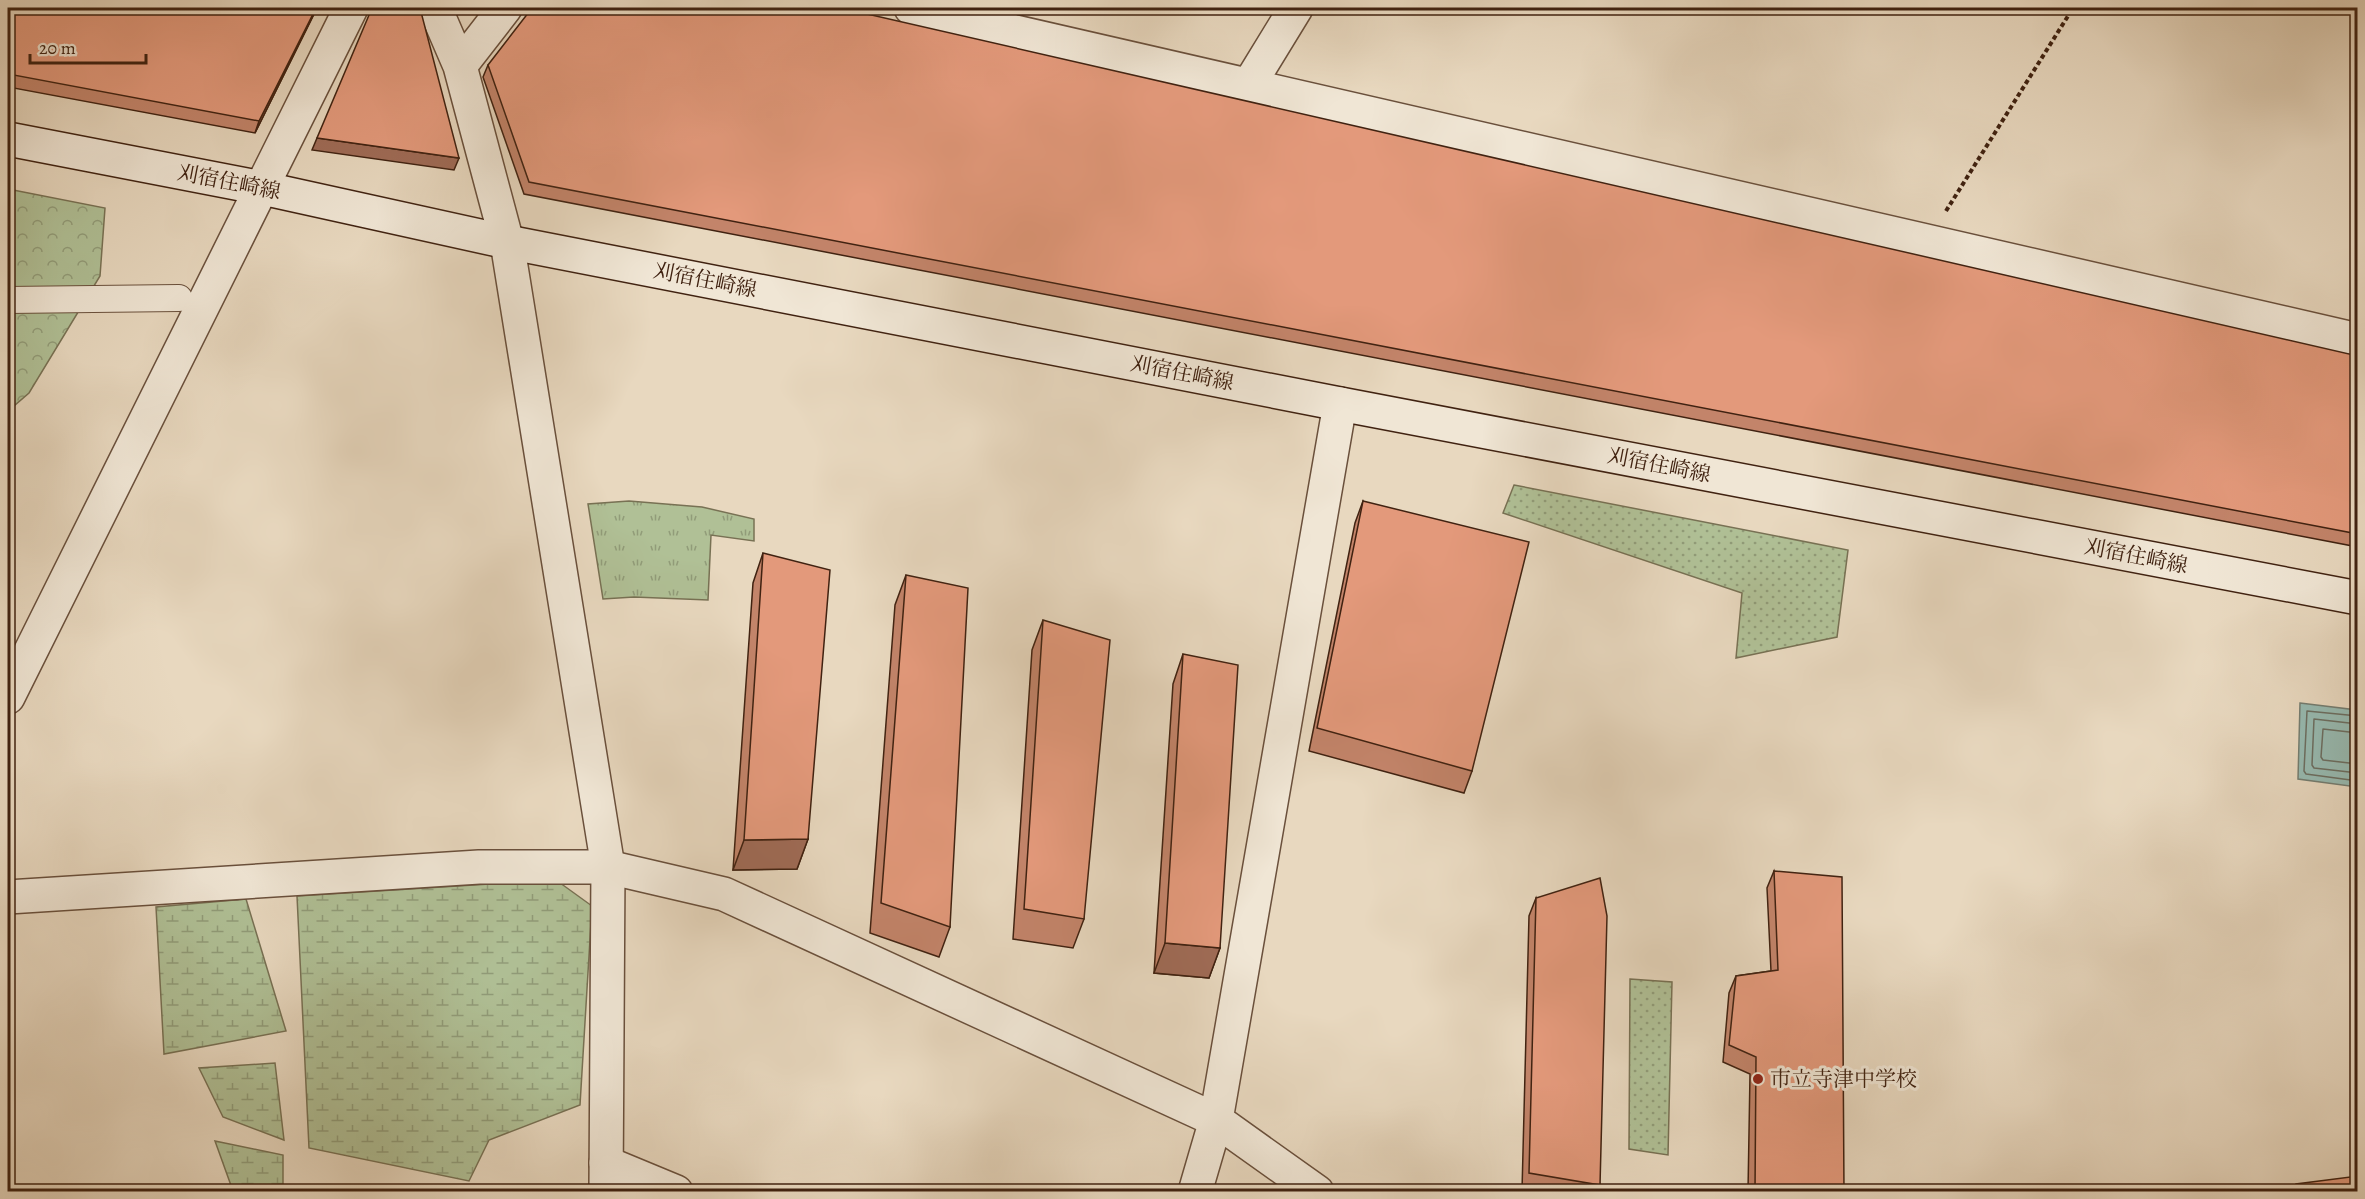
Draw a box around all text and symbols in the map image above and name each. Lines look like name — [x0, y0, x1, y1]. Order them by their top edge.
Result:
scale bar — [30, 27, 146, 65]
text: 20 m — [39, 36, 76, 60]
street label: 刈宿住崎線 — [175, 158, 283, 206]
street label: 刈宿住崎線 — [651, 256, 759, 304]
street label: 刈宿住崎線 — [1128, 349, 1236, 397]
street label: 刈宿住崎線 — [1605, 441, 1713, 489]
street label: 刈宿住崎線 — [2082, 532, 2190, 580]
place label: 市立寺津中学校 — [1770, 1065, 1917, 1093]
marker: 市立寺津中学校 — [1751, 1072, 1765, 1086]

